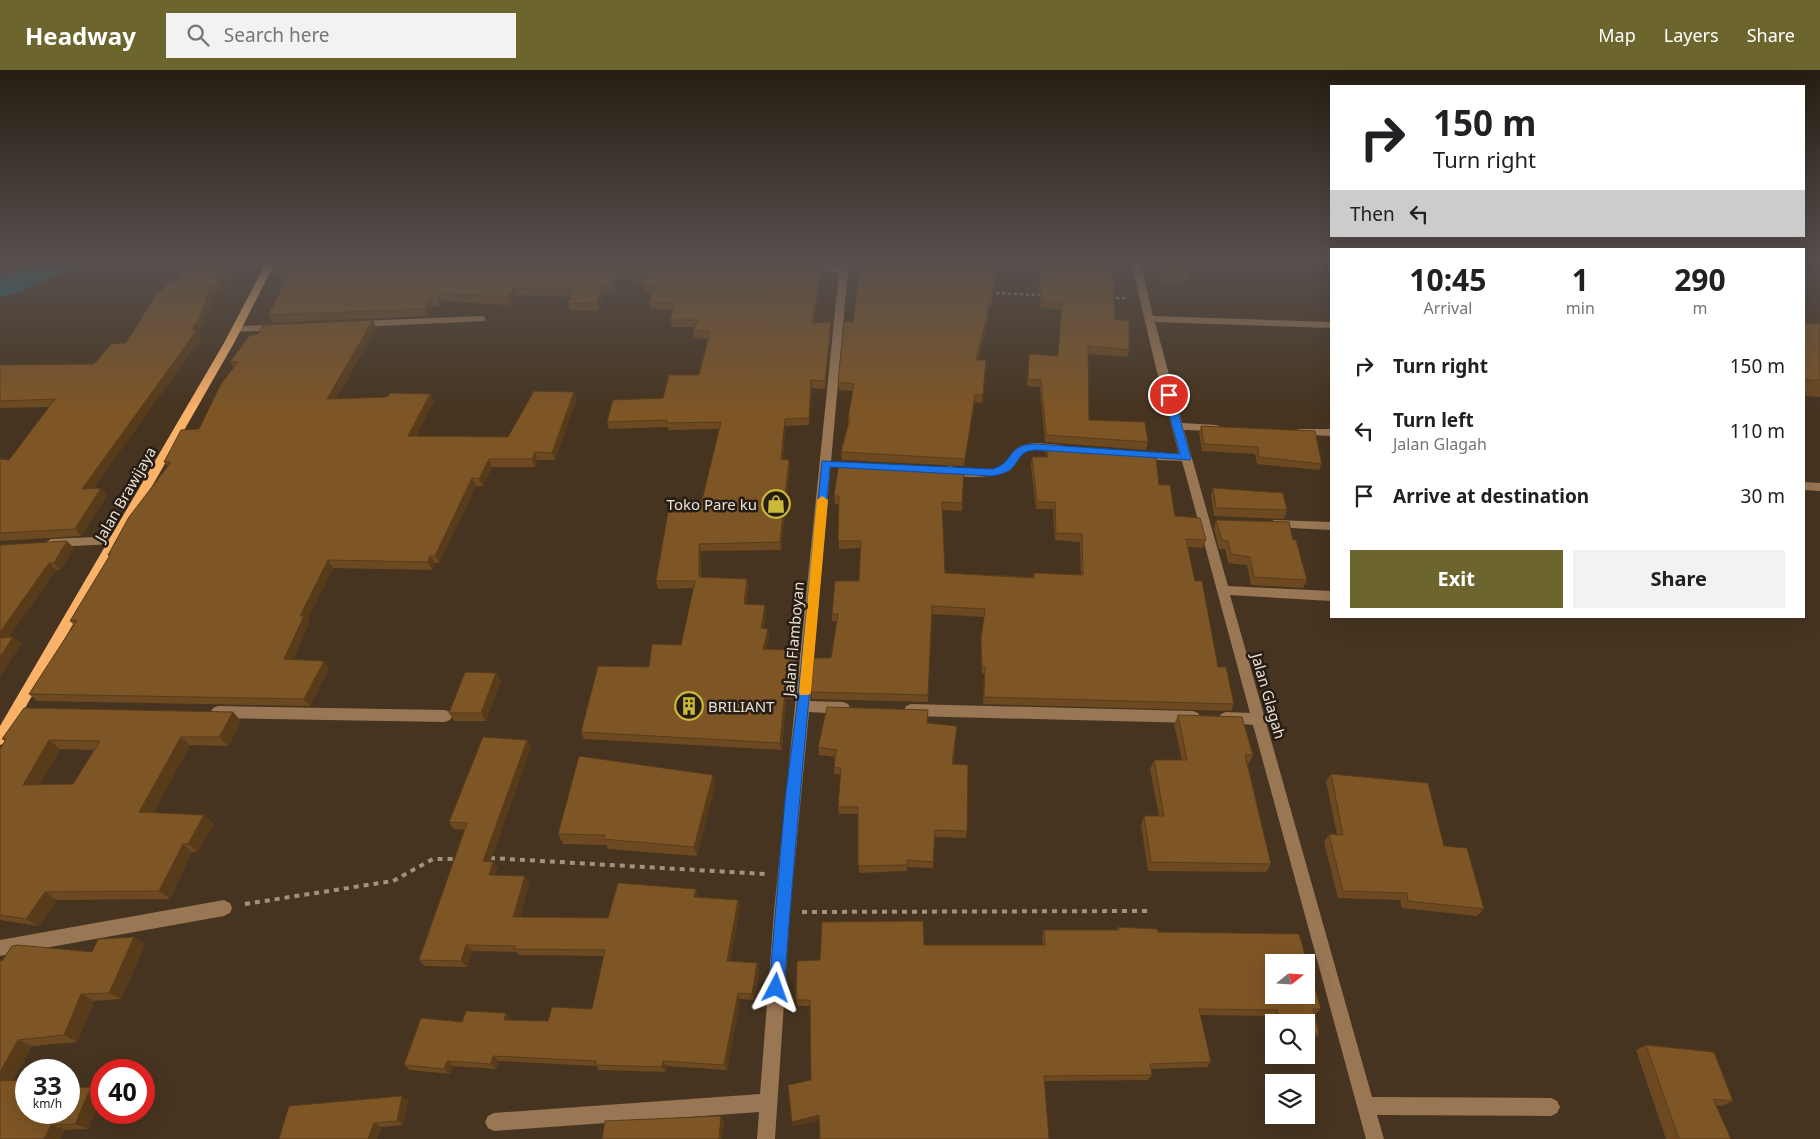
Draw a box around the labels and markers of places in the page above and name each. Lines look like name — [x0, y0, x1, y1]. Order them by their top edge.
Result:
pin — [1148, 374, 1190, 416]
shop icon: Toko Pare ku — [761, 489, 791, 519]
place label: Toko Pare ku — [667, 494, 757, 514]
building icon: BRILIANT — [674, 691, 704, 721]
place label: BRILIANT — [708, 696, 775, 716]

